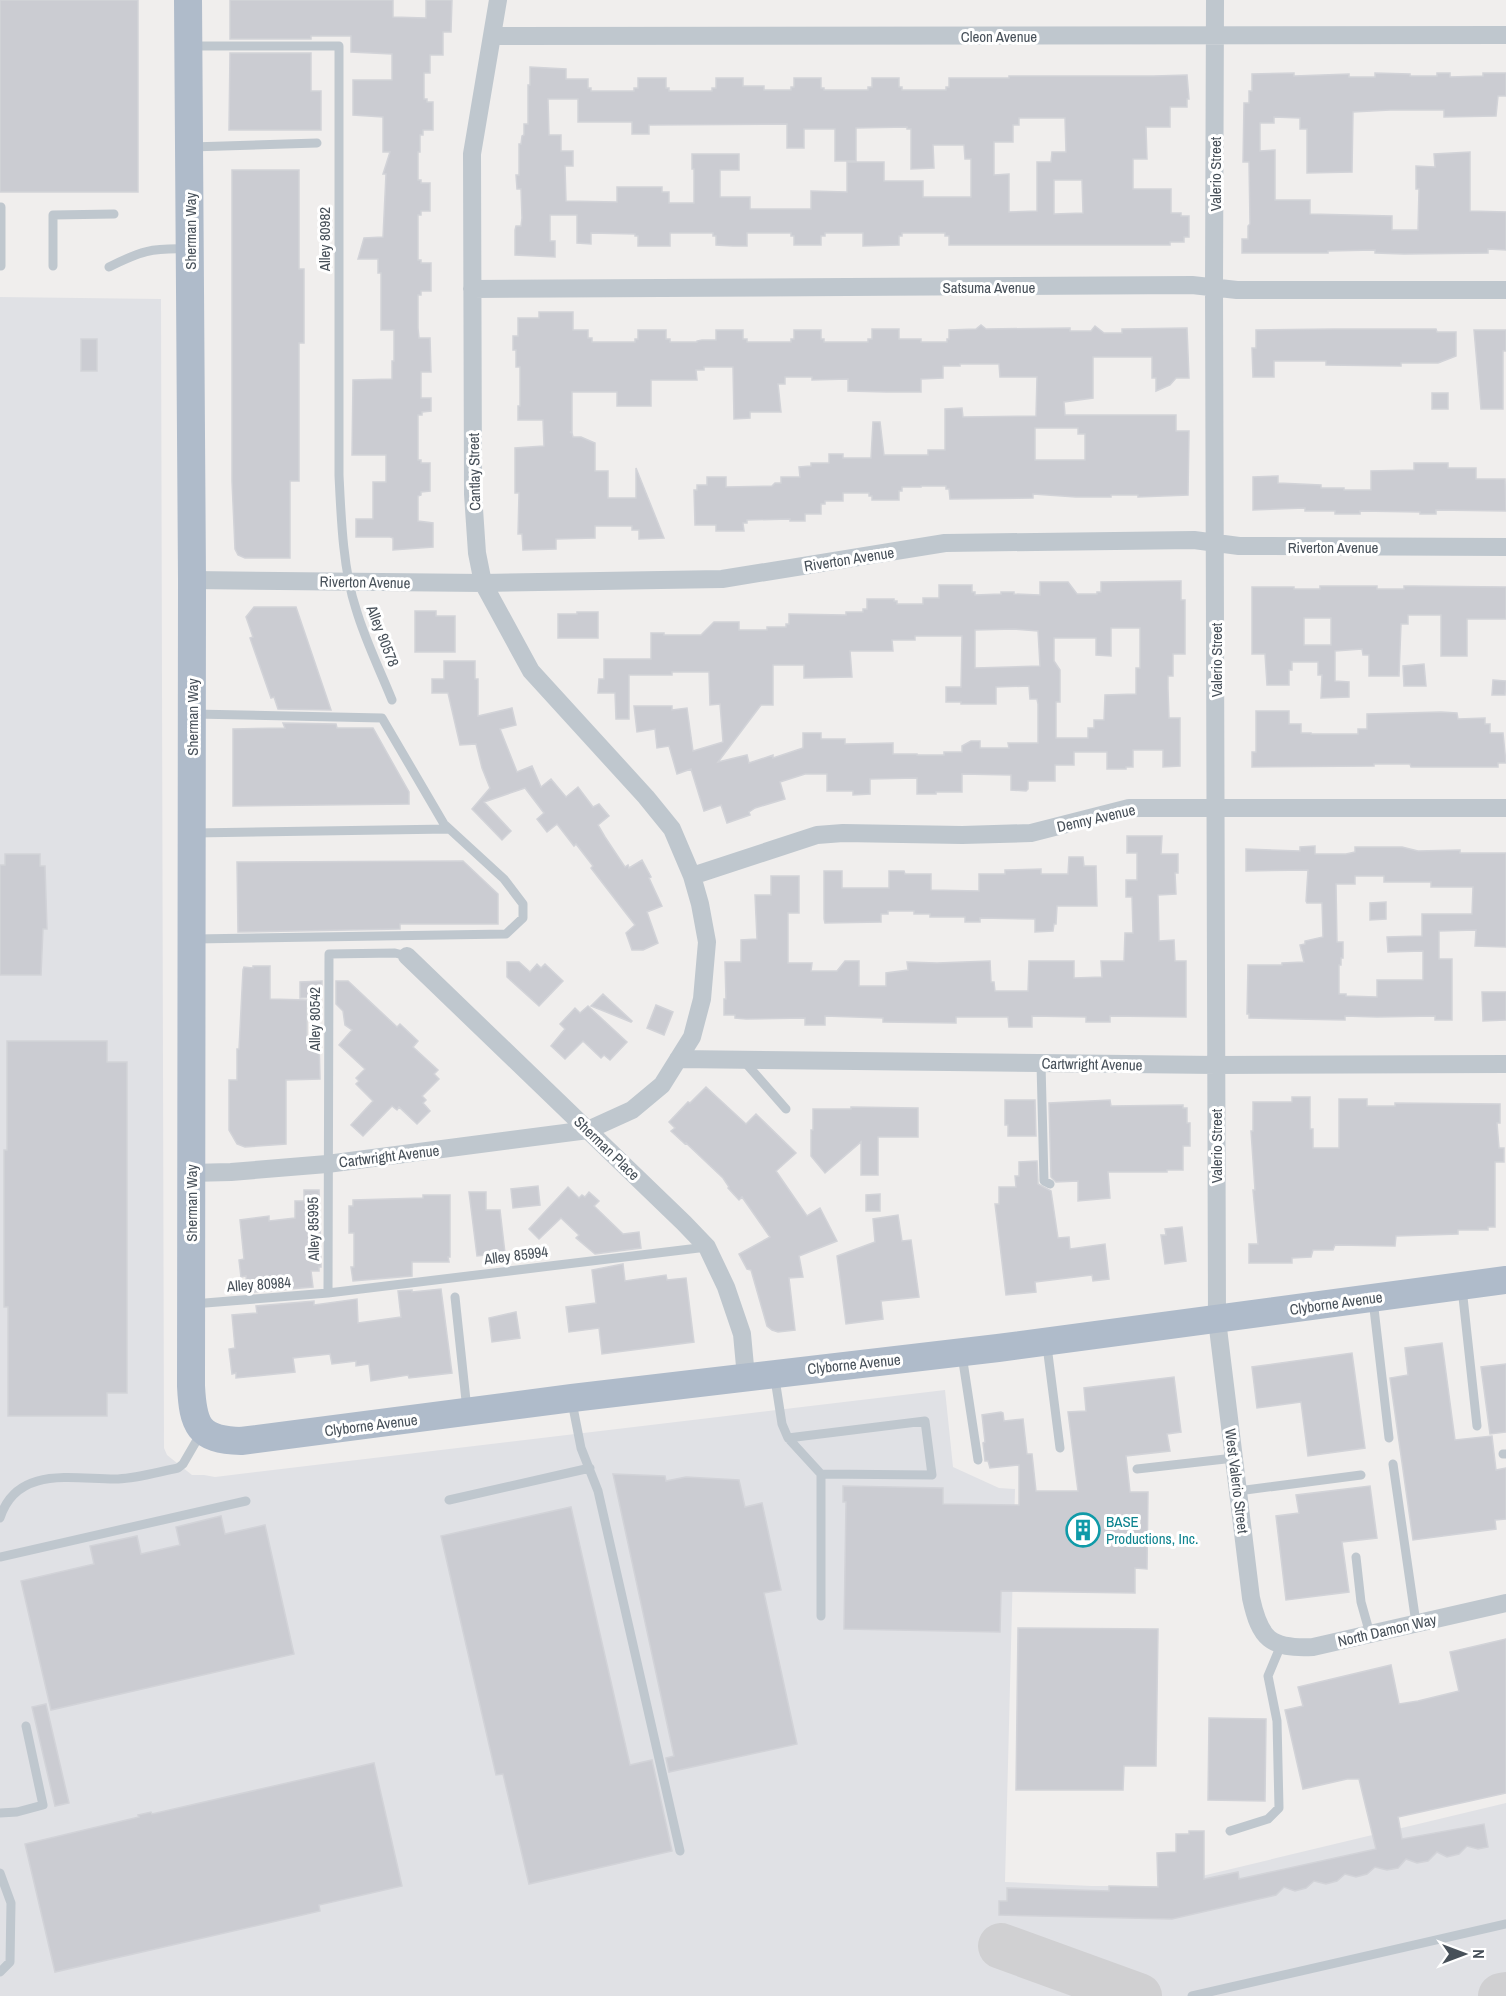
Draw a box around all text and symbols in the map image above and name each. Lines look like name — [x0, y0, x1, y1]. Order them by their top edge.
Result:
street label: Cleon Avenue — [961, 26, 1037, 47]
street label: Valerio Street — [1205, 136, 1226, 211]
street label: Sherman Way — [180, 191, 201, 270]
street label: Alley 80982 — [314, 207, 335, 272]
street label: Satsuma Avenue — [943, 277, 1036, 298]
street label: Cantlay Street — [463, 432, 485, 511]
street label: Riverton Avenue — [1288, 537, 1379, 558]
street label: Riverton Avenue — [803, 542, 896, 576]
street label: Riverton Avenue — [319, 571, 411, 593]
street label: Alley 90578 — [361, 601, 404, 670]
street label: Valerio Street — [1206, 622, 1227, 697]
street label: Sherman Way — [182, 677, 203, 756]
street label: Denny Avenue — [1055, 799, 1137, 837]
street label: Alley 80542 — [304, 987, 325, 1052]
street label: Cartwright Avenue — [1041, 1053, 1143, 1075]
street label: Valerio Street — [1206, 1108, 1227, 1183]
street label: Sherman Place — [569, 1111, 645, 1185]
street label: Cartwright Avenue — [338, 1139, 441, 1173]
street label: Sherman Way — [181, 1163, 202, 1242]
street label: Alley 85995 — [302, 1197, 324, 1262]
street label: Alley 85994 — [482, 1241, 549, 1269]
street label: Alley 80984 — [225, 1271, 292, 1297]
street label: Clyborne Avenue — [1288, 1286, 1384, 1320]
street label: Clyborne Avenue — [806, 1349, 902, 1379]
street label: Clyborne Avenue — [323, 1409, 419, 1441]
street label: West Valerio Street — [1220, 1427, 1254, 1535]
place label: BASE Productions, Inc. — [1106, 1511, 1198, 1549]
building icon: BASE Productions, Inc. — [1065, 1512, 1101, 1548]
street label: North Damon Way — [1336, 1608, 1439, 1652]
north arrow — [1434, 1924, 1494, 1984]
text: N — [1468, 1949, 1490, 1959]

